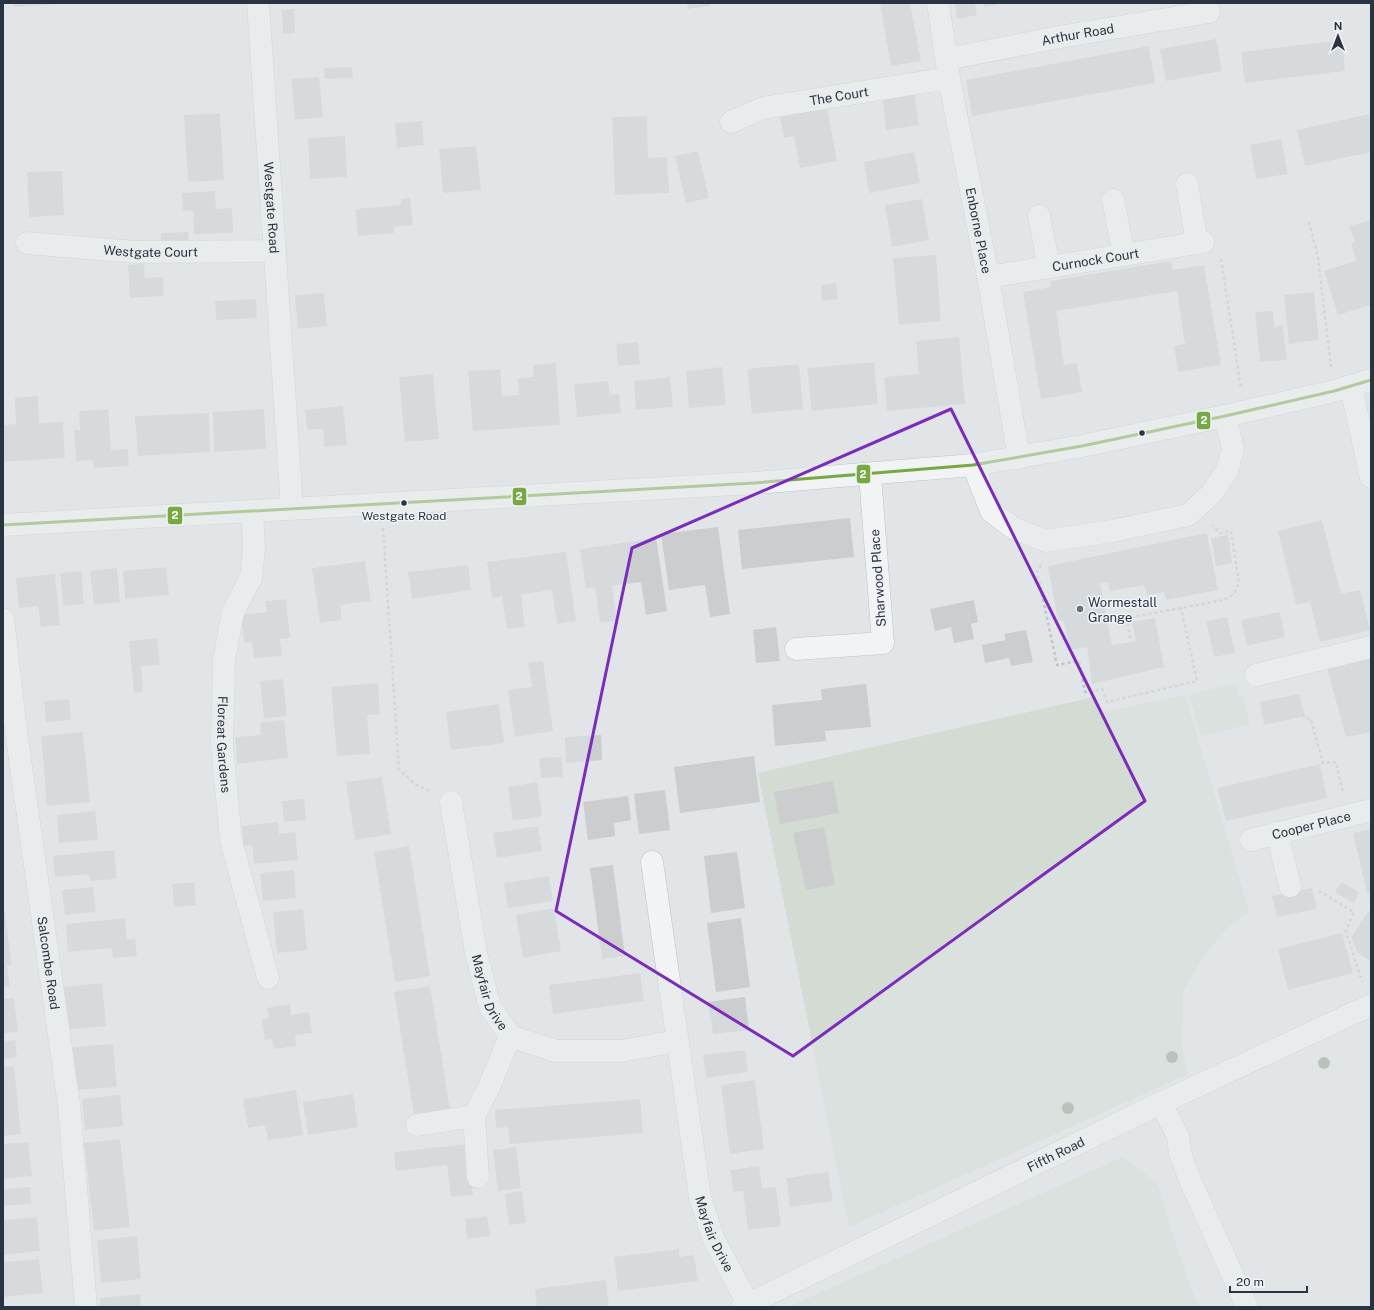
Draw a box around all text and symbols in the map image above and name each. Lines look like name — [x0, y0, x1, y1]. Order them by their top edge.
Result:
north arrow — [1318, 16, 1358, 56]
street label: Arthur Road — [1040, 20, 1115, 48]
text: N — [1334, 20, 1342, 32]
street label: The Court — [808, 84, 870, 108]
street label: Westgate Road — [261, 161, 282, 254]
street label: Enborne Place — [963, 186, 995, 275]
street label: Westgate Court — [103, 242, 198, 260]
street label: Curnock Court — [1051, 245, 1140, 274]
line badge: 2 — [1196, 411, 1211, 430]
text: 2 — [1201, 414, 1208, 426]
unlabelled marker — [1137, 428, 1147, 438]
line badge: 2 — [856, 464, 871, 484]
text: 2 — [860, 468, 867, 480]
line badge: 2 — [512, 487, 527, 506]
text: 2 — [516, 490, 523, 502]
marker: Westgate Road — [399, 498, 409, 508]
line badge: 2 — [167, 506, 183, 525]
text: 2 — [172, 509, 179, 521]
place label: Westgate Road — [362, 509, 446, 523]
street label: Sharwood Place — [867, 529, 889, 627]
place label: Wormestall Grange — [1088, 595, 1157, 625]
marker: Wormestall Grange — [1075, 604, 1085, 614]
street label: Floreat Gardens — [214, 696, 234, 793]
street label: Cooper Place — [1270, 808, 1352, 842]
street label: Salcombe Road — [35, 915, 63, 1011]
street label: Mayfair Drive — [469, 953, 511, 1033]
street label: Fifth Road — [1024, 1134, 1087, 1174]
street label: Mayfair Drive — [693, 1194, 737, 1274]
scale bar — [1230, 1268, 1307, 1294]
text: 20 m — [1236, 1275, 1264, 1289]

